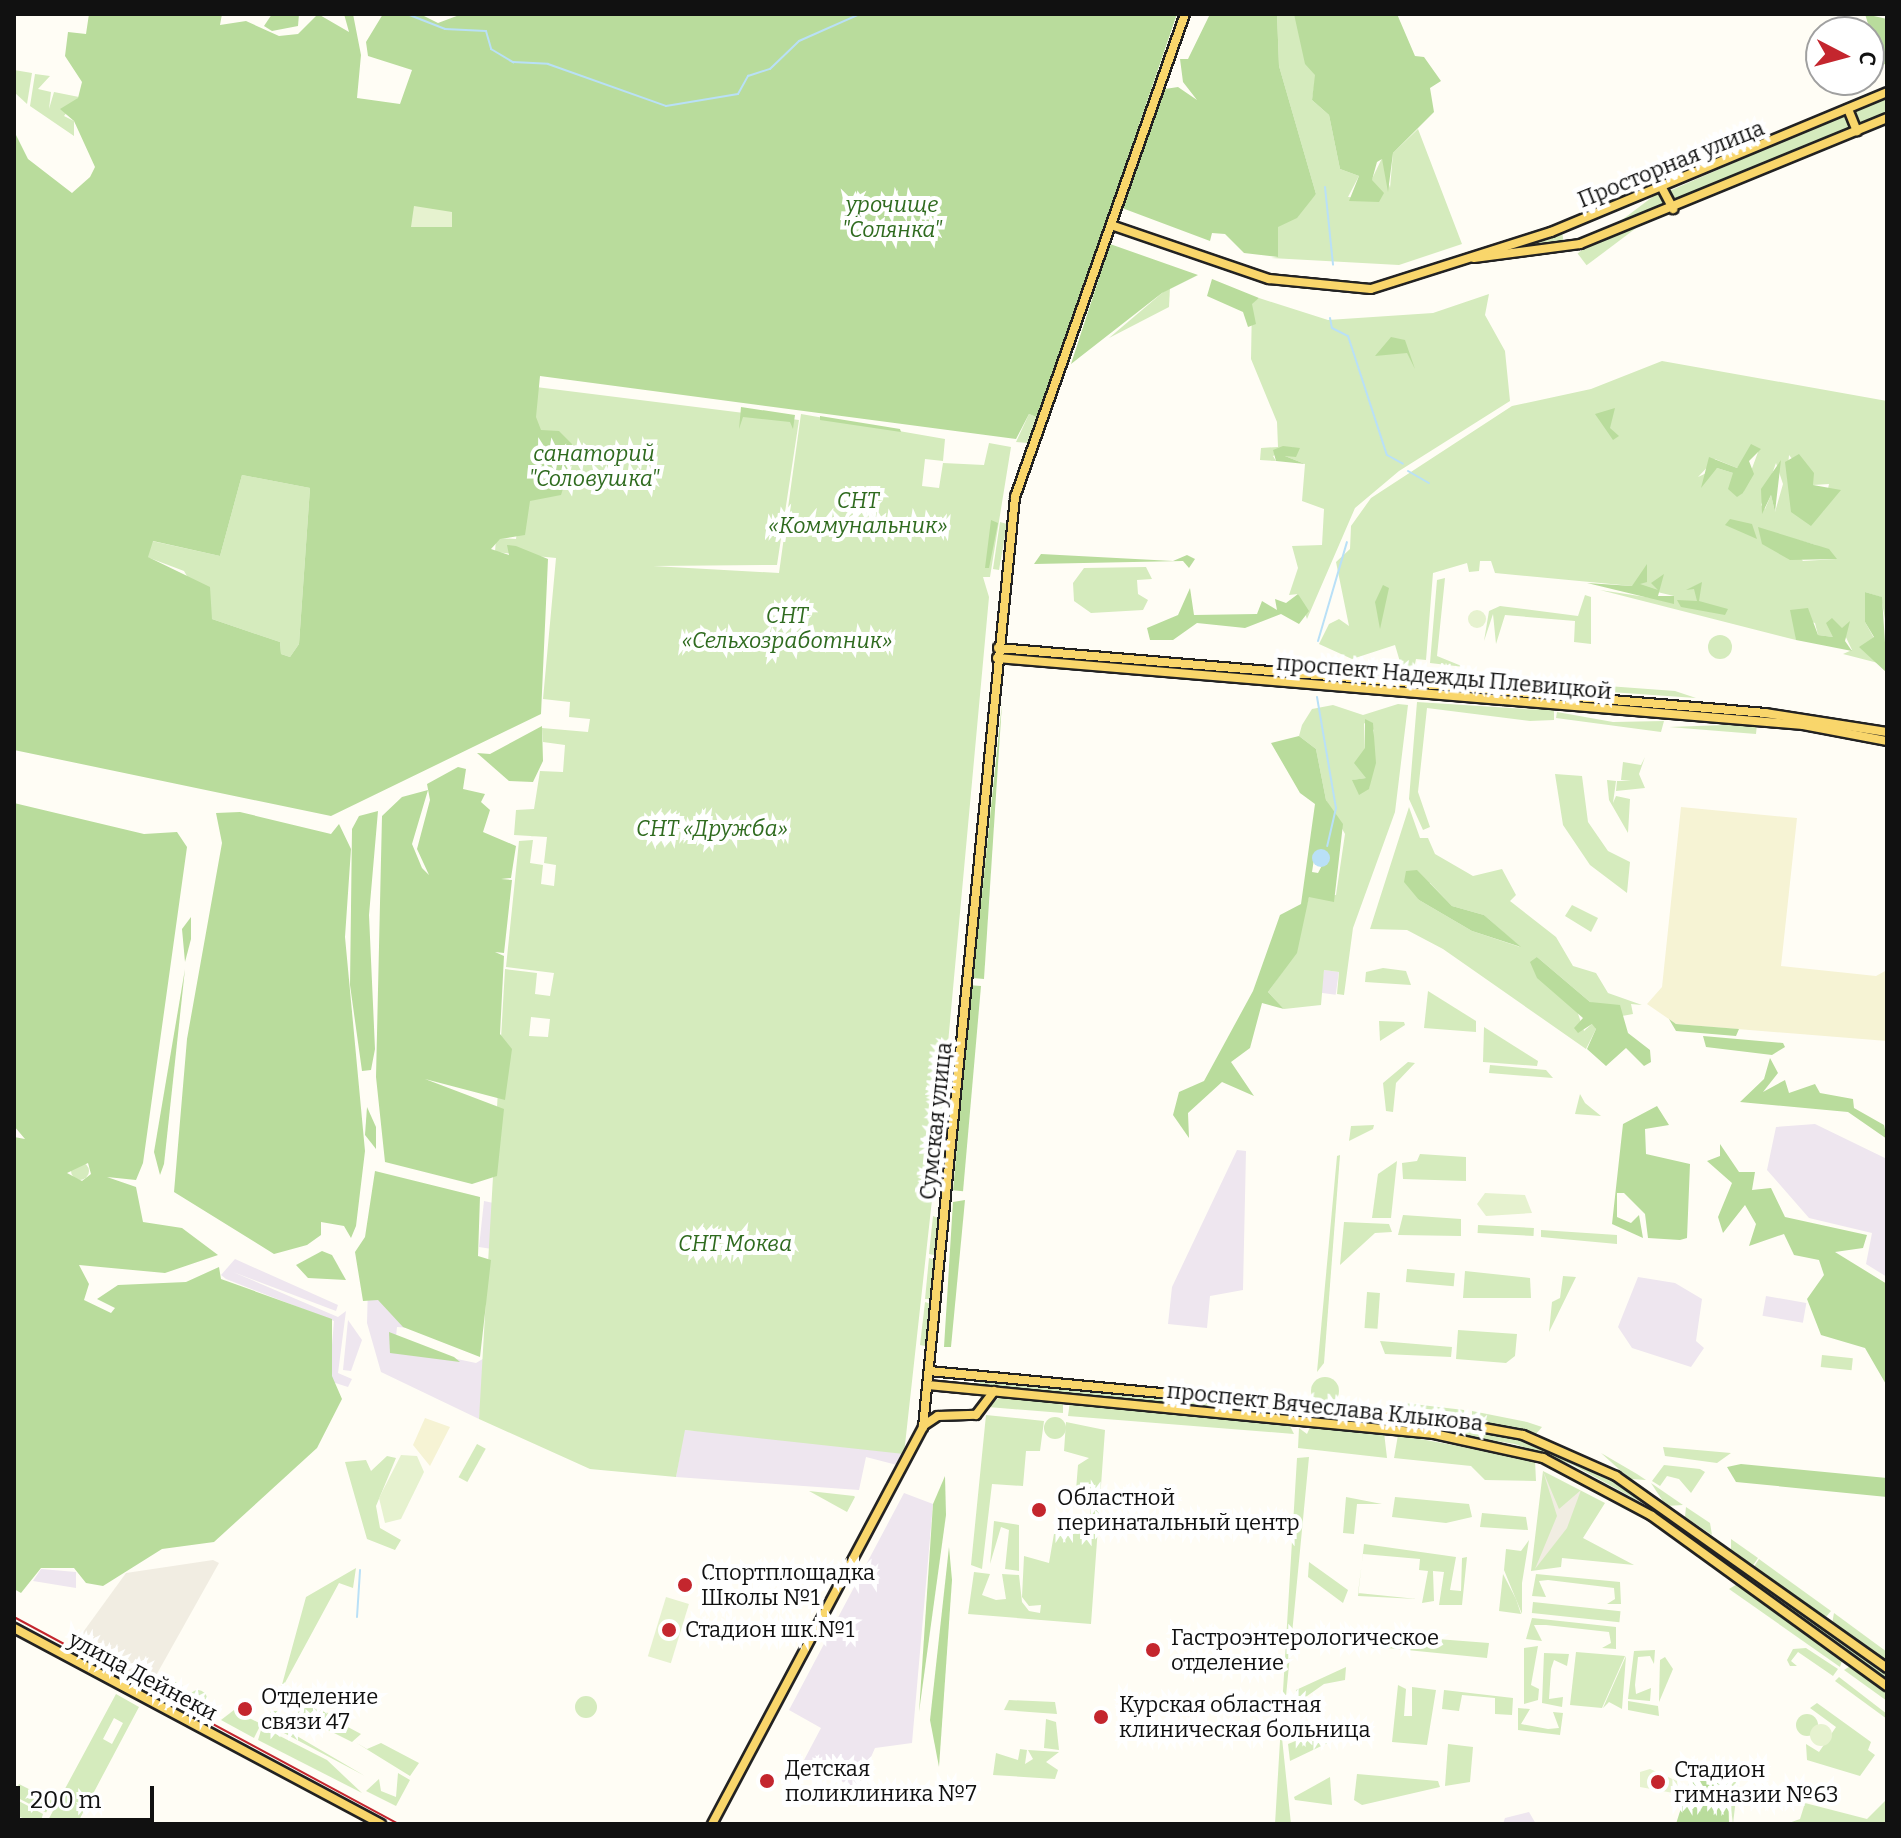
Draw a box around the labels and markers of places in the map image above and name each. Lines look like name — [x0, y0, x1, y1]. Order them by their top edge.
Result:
place label: Областной перинатальный центр — [1057, 1484, 1300, 1536]
marker: Областной перинатальный центр — [1028, 1499, 1050, 1521]
place label: Спортплощадка Школы №1 — [701, 1559, 875, 1610]
marker: Спортплощадка Школы №1 — [676, 1576, 694, 1594]
place label: Стадион шк.№1 — [685, 1617, 854, 1643]
marker: Стадион шк.№1 — [660, 1621, 678, 1639]
place label: Гастроэнтерологическое отделение — [1171, 1624, 1439, 1676]
marker: Гастроэнтерологическое отделение — [1142, 1639, 1164, 1661]
place label: Отделение связи 47 — [261, 1683, 378, 1734]
place label: Курская областная клиническая больница — [1119, 1691, 1371, 1742]
marker: Отделение связи 47 — [236, 1700, 254, 1718]
marker: Курская областная клиническая больница — [1090, 1706, 1112, 1728]
place label: Детская поликлиника №7 — [785, 1755, 977, 1806]
place label: Стадион гимназии №63 — [1674, 1756, 1839, 1808]
marker: Детская поликлиника №7 — [756, 1770, 778, 1792]
marker: Стадион гимназии №63 — [1649, 1773, 1667, 1791]

